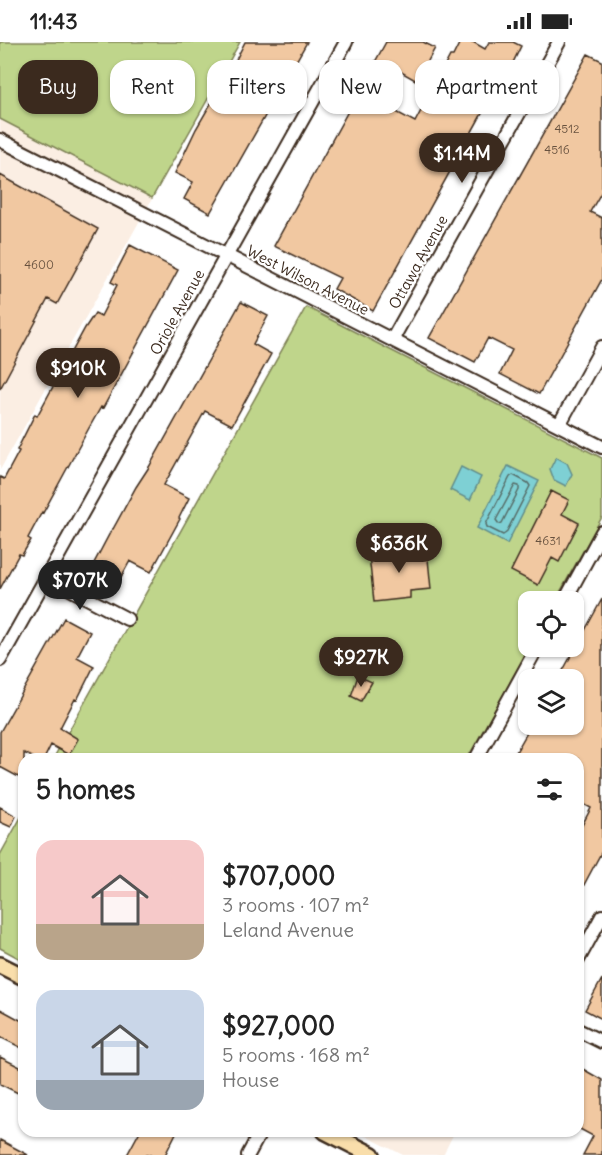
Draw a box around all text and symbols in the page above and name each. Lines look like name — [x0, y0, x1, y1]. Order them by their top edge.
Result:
text: 11:43 — [30, 7, 78, 35]
chip: Buy — [18, 60, 98, 114]
chip: Rent — [110, 60, 195, 114]
chip: Filters — [207, 60, 307, 114]
chip: New — [319, 60, 403, 114]
chip: Apartment — [415, 60, 559, 114]
house number: 4512 — [554, 121, 580, 136]
pin: $1.14M — [413, 133, 511, 184]
text: $1.14M — [433, 140, 491, 165]
house number: 4516 — [544, 142, 570, 157]
street label: Ottawa Avenue — [384, 212, 452, 312]
street label: West Wilson Avenue — [244, 241, 372, 319]
house number: 4600 — [24, 257, 54, 272]
street label: Oriole Avenue — [146, 266, 208, 358]
pin: $910K — [36, 348, 120, 399]
text: $910K — [50, 355, 106, 380]
pin: $636K — [357, 523, 441, 574]
text: $636K — [370, 530, 428, 555]
house number: 4631 — [535, 533, 561, 548]
pin: $707K — [38, 560, 122, 611]
text: $707K — [52, 567, 108, 592]
map controls — [518, 591, 584, 735]
button: locate — [518, 591, 584, 657]
pin: $927K — [319, 637, 403, 688]
text: $927K — [333, 644, 389, 669]
button: layers — [518, 669, 584, 735]
text: 5 homes — [36, 773, 135, 806]
icon: filters — [533, 773, 566, 806]
text: $707,000 — [222, 859, 335, 892]
icon: home — [84, 864, 156, 936]
text: 3 rooms · 107 m² — [222, 892, 370, 917]
text: Leland Avenue — [222, 917, 354, 942]
text: $927,000 — [222, 1009, 335, 1042]
icon: home — [84, 1014, 156, 1086]
text: 5 rooms · 168 m² — [222, 1042, 370, 1067]
text: House — [222, 1067, 279, 1092]

